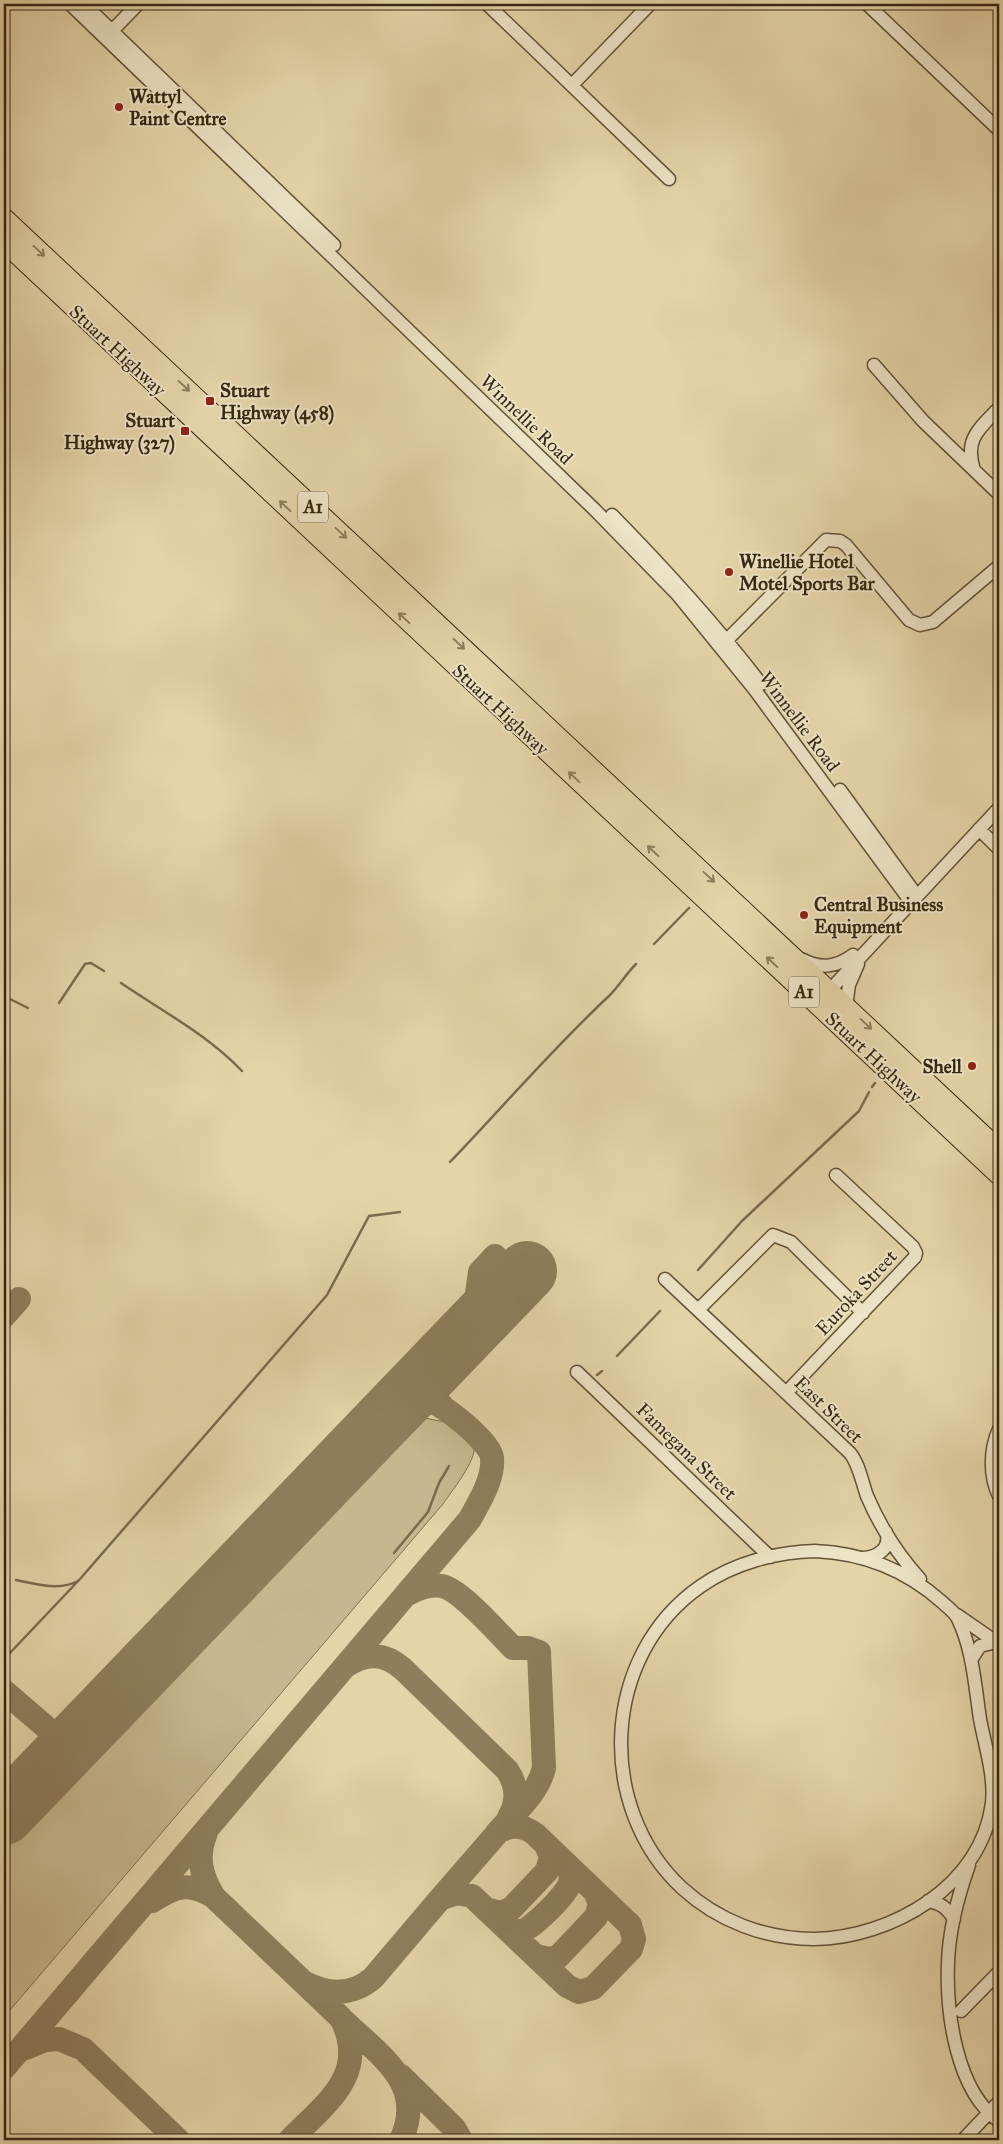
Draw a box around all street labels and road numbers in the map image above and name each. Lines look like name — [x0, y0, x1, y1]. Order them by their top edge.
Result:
street label: Stuart Highway — [64, 300, 172, 402]
street label: Winnellie Road — [476, 370, 578, 470]
road number: A1 — [298, 492, 328, 522]
street label: Stuart Highway — [447, 659, 555, 761]
street label: Winnellie Road — [754, 667, 845, 776]
road number: A1 — [789, 976, 819, 1008]
street label: Stuart Highway — [820, 1007, 928, 1109]
street label: Euroka Street — [811, 1245, 902, 1340]
street label: East Street — [790, 1371, 868, 1448]
street label: Famegana Street — [631, 1398, 742, 1506]

